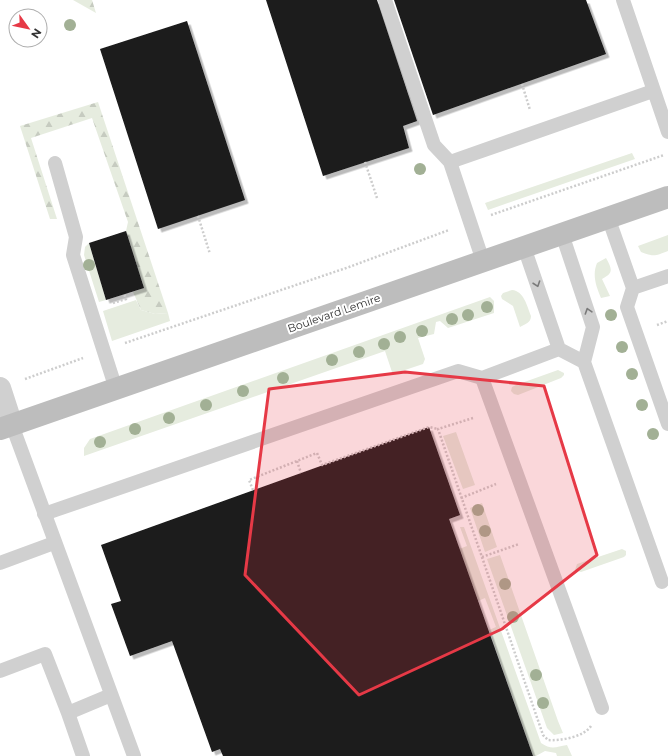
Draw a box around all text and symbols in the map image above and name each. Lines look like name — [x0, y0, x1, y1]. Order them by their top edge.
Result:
north arrow — [8, 8, 48, 48]
text: N — [28, 26, 45, 41]
one-way arrow — [532, 280, 541, 287]
street label: Boulevard Lemire — [286, 290, 383, 335]
one-way arrow — [584, 308, 593, 315]

